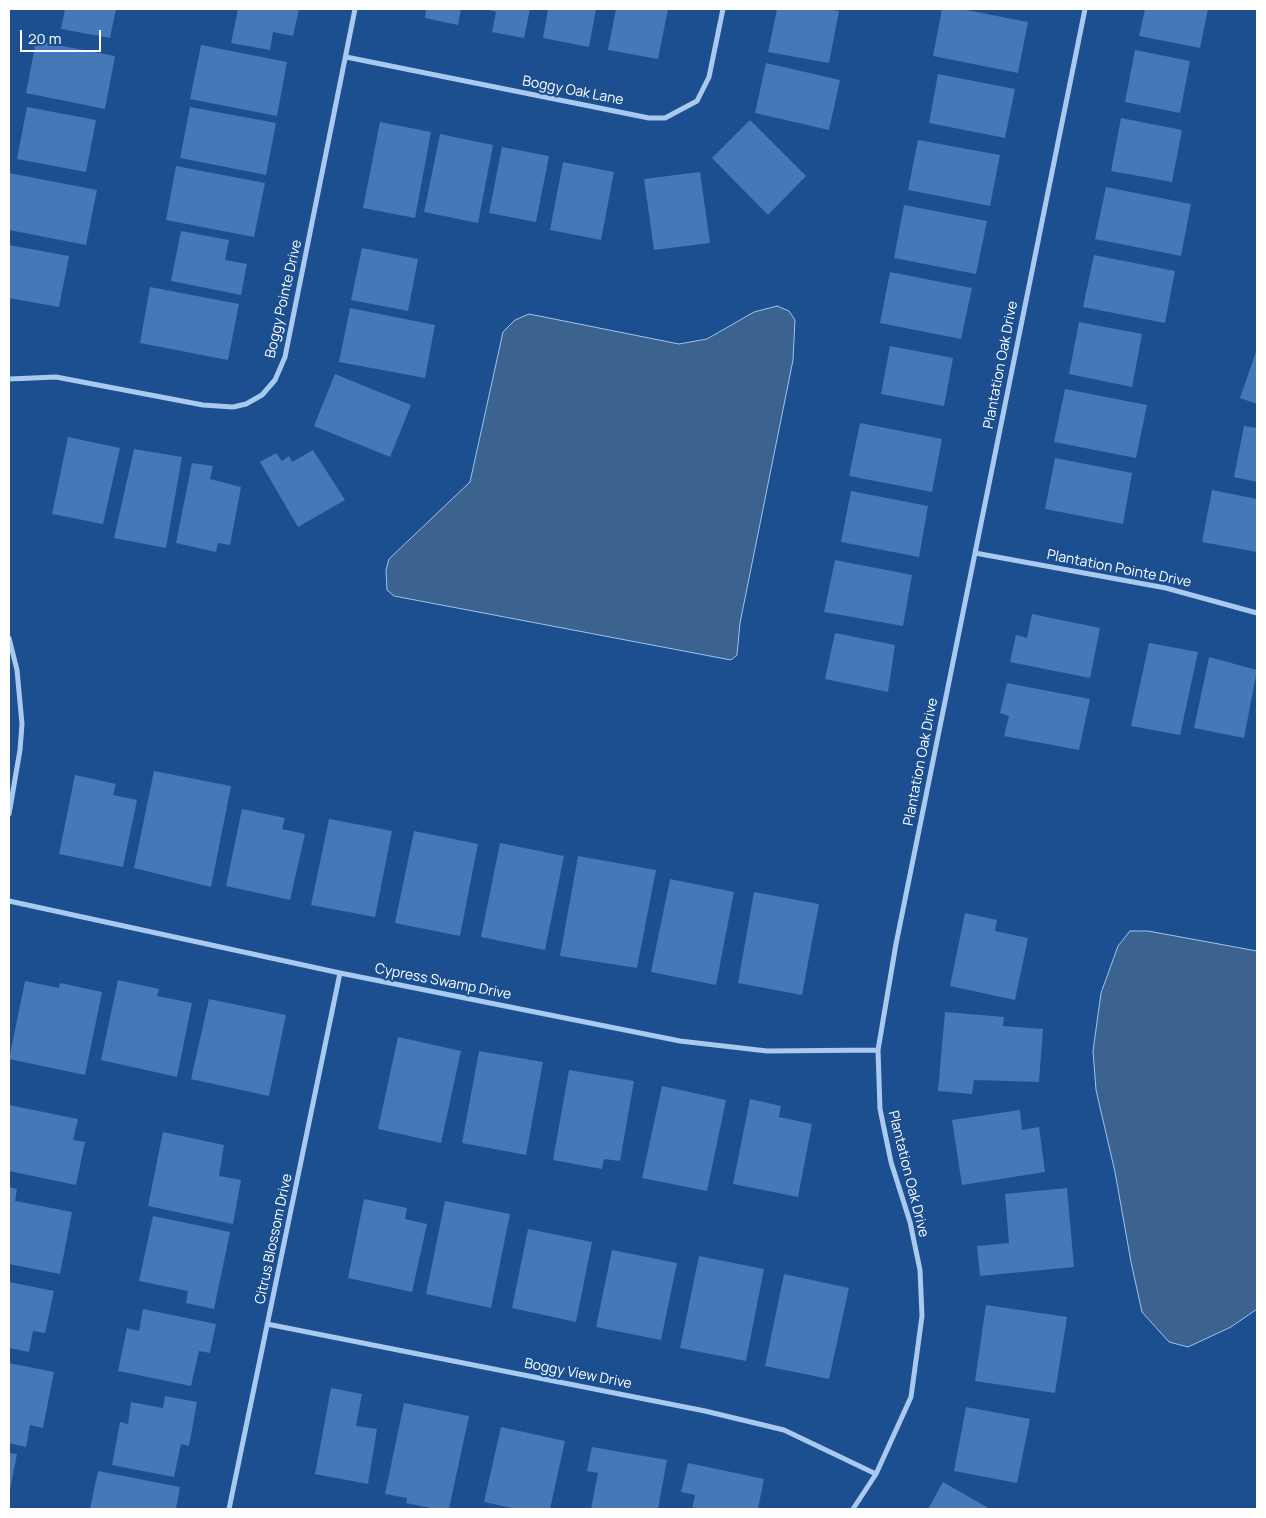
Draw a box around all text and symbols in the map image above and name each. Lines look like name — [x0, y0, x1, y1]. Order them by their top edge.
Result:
scale bar — [22, 20, 104, 52]
text: 20 m — [28, 28, 61, 49]
street label: Boggy Oak Lane — [521, 73, 625, 109]
street label: Boggy Pointe Drive — [262, 238, 306, 360]
street label: Plantation Oak Drive — [980, 300, 1022, 430]
street label: Plantation Pointe Drive — [1045, 547, 1193, 591]
street label: Plantation Oak Drive — [900, 697, 942, 827]
street label: Cypress Swamp Drive — [373, 961, 513, 1003]
street label: Plantation Oak Drive — [884, 1109, 932, 1239]
street label: Citrus Blossom Drive — [252, 1172, 296, 1306]
street label: Boggy View Drive — [523, 1355, 633, 1393]

